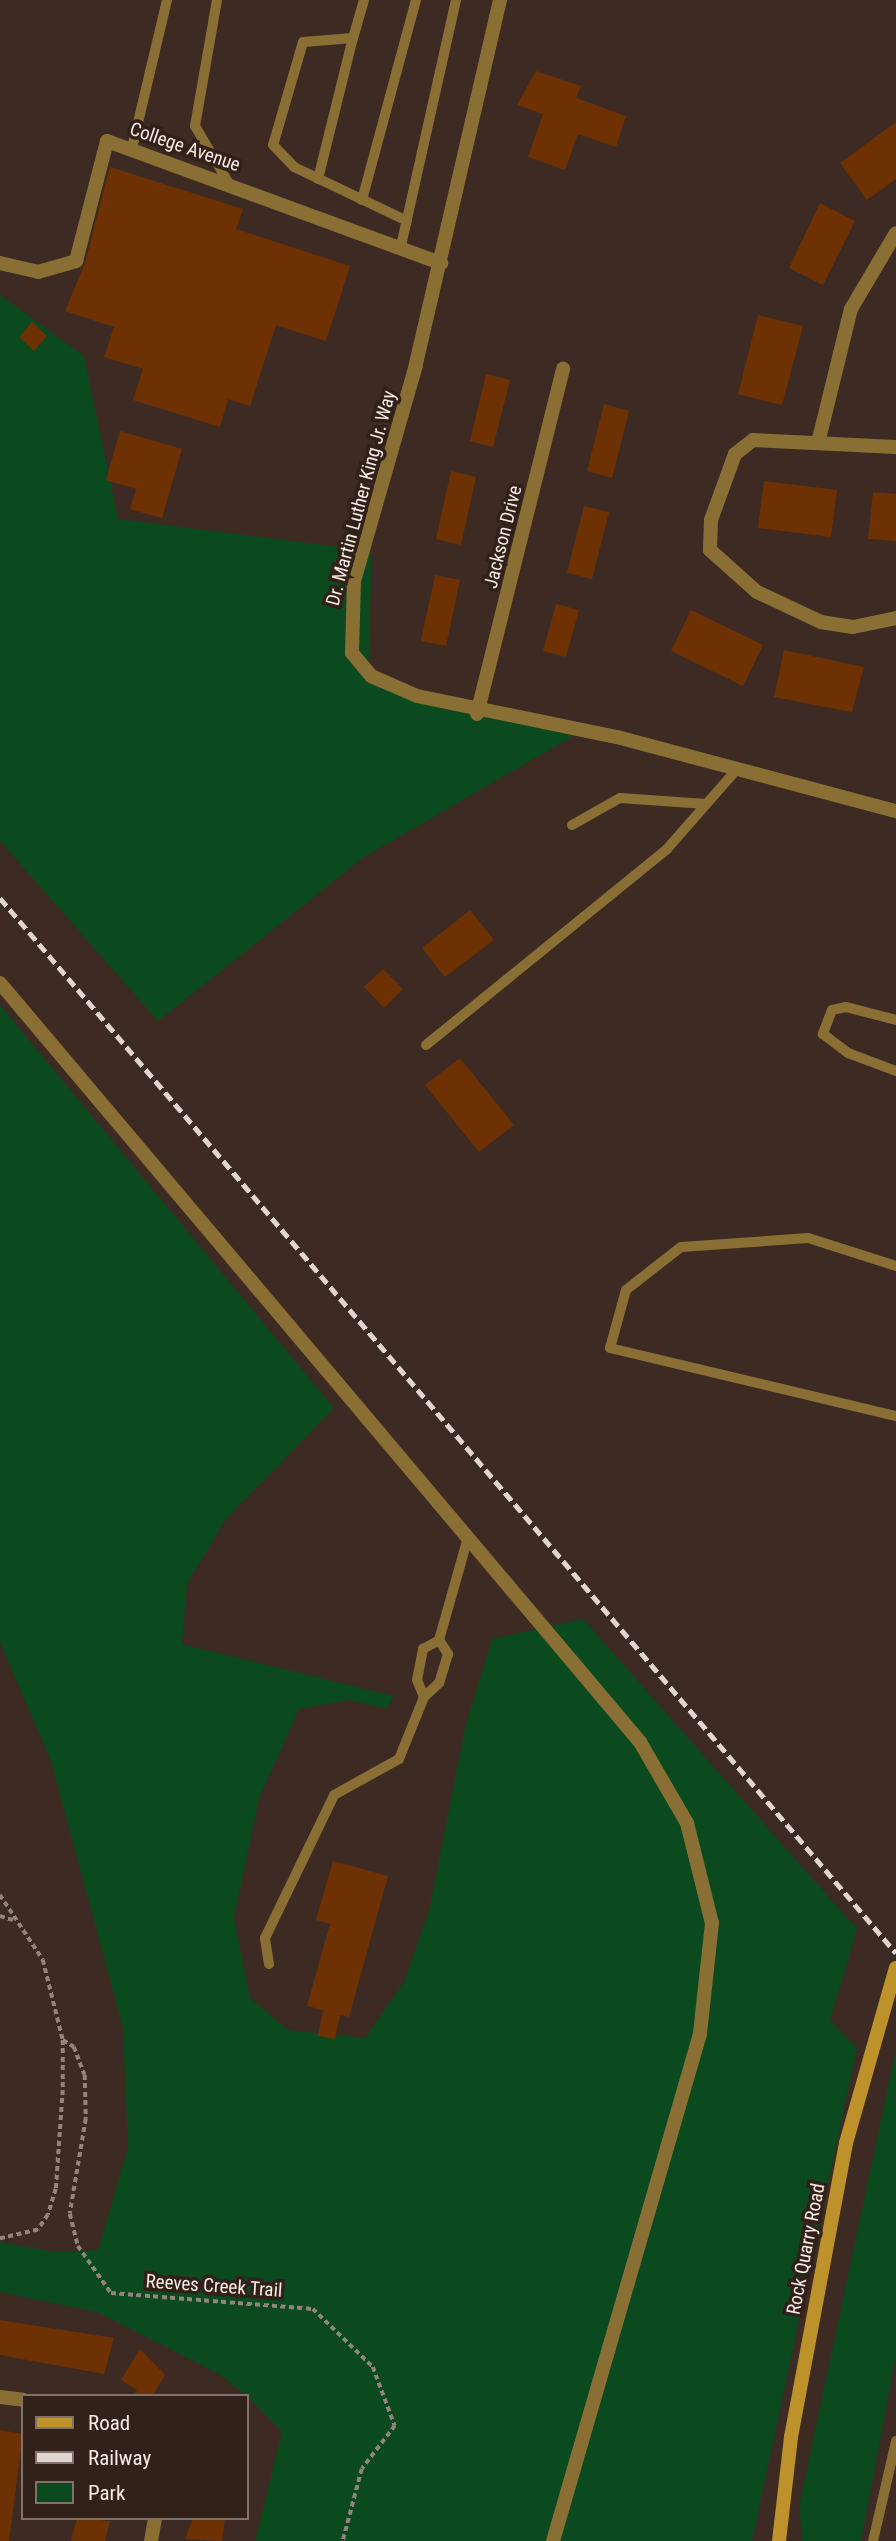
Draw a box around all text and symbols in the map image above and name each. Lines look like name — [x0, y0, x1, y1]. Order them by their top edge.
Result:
street label: College Avenue — [127, 117, 243, 177]
street label: Dr. Martin Luther King Jr. Way — [321, 388, 401, 608]
street label: Jackson Drive — [479, 483, 527, 591]
street label: Rock Quarry Road — [782, 2181, 830, 2317]
street label: Reeves Creek Trail — [145, 2270, 283, 2302]
legend — [21, 2394, 248, 2520]
text: Road — [88, 2411, 130, 2435]
text: Railway — [88, 2446, 151, 2470]
text: Park — [88, 2481, 125, 2505]

